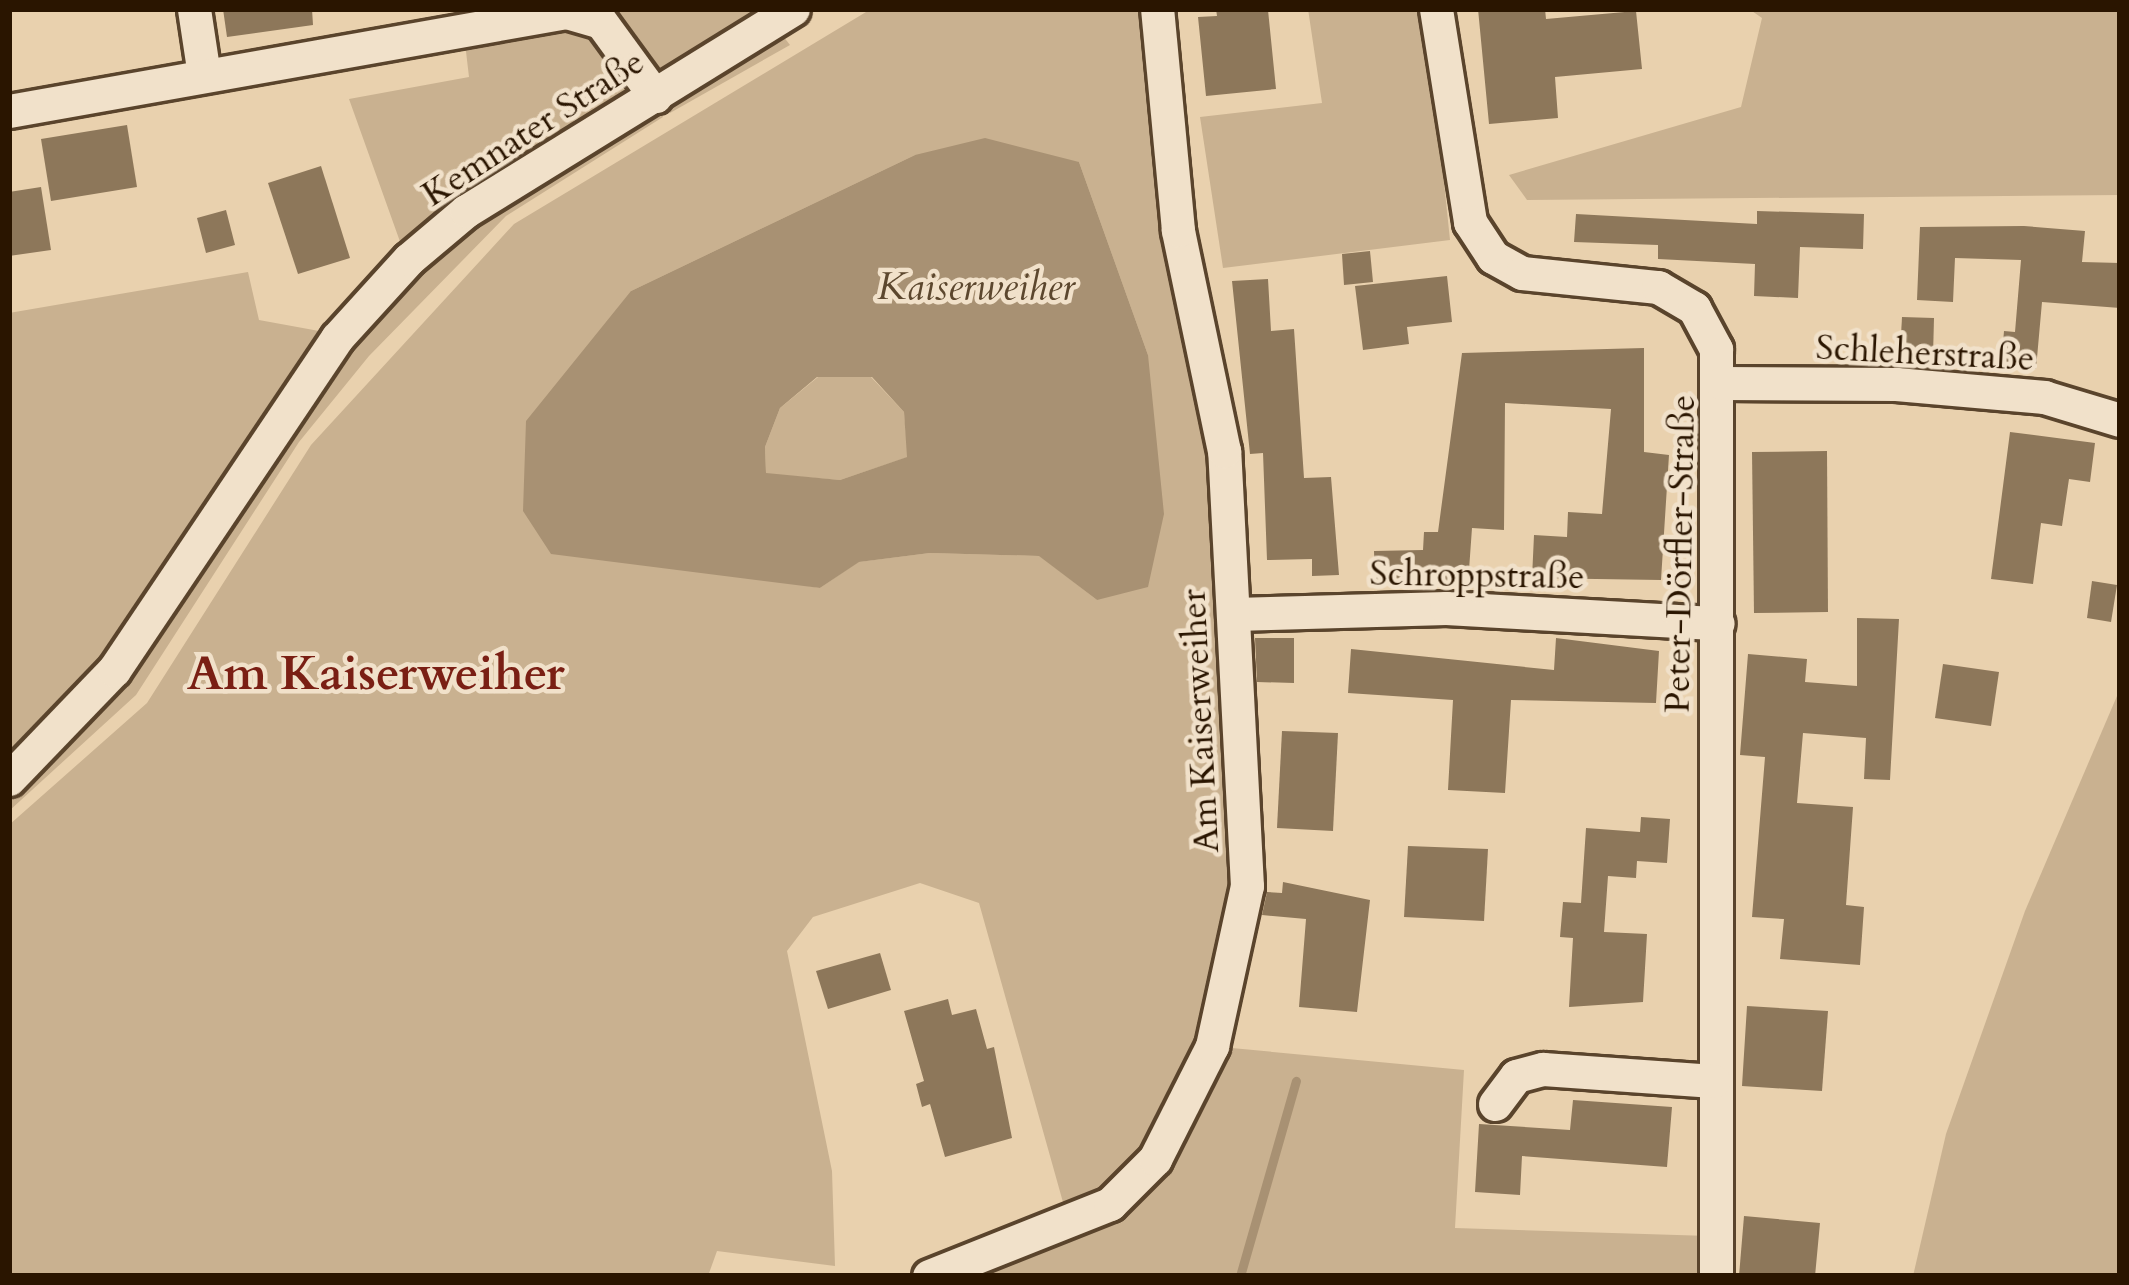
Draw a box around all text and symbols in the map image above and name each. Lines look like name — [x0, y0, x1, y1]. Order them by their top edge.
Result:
street label: Kemnater Straße — [414, 40, 652, 216]
water label: Kaiserweiher — [877, 264, 1075, 310]
street label: Schleherstraße — [1815, 326, 2035, 380]
street label: Peter-Dörfler-Straße — [1656, 394, 1704, 714]
street label: Schroppstraße — [1369, 552, 1585, 598]
street label: Am Kaiserweiher — [1172, 588, 1228, 854]
district label: Am Kaiserweiher — [187, 645, 565, 703]

